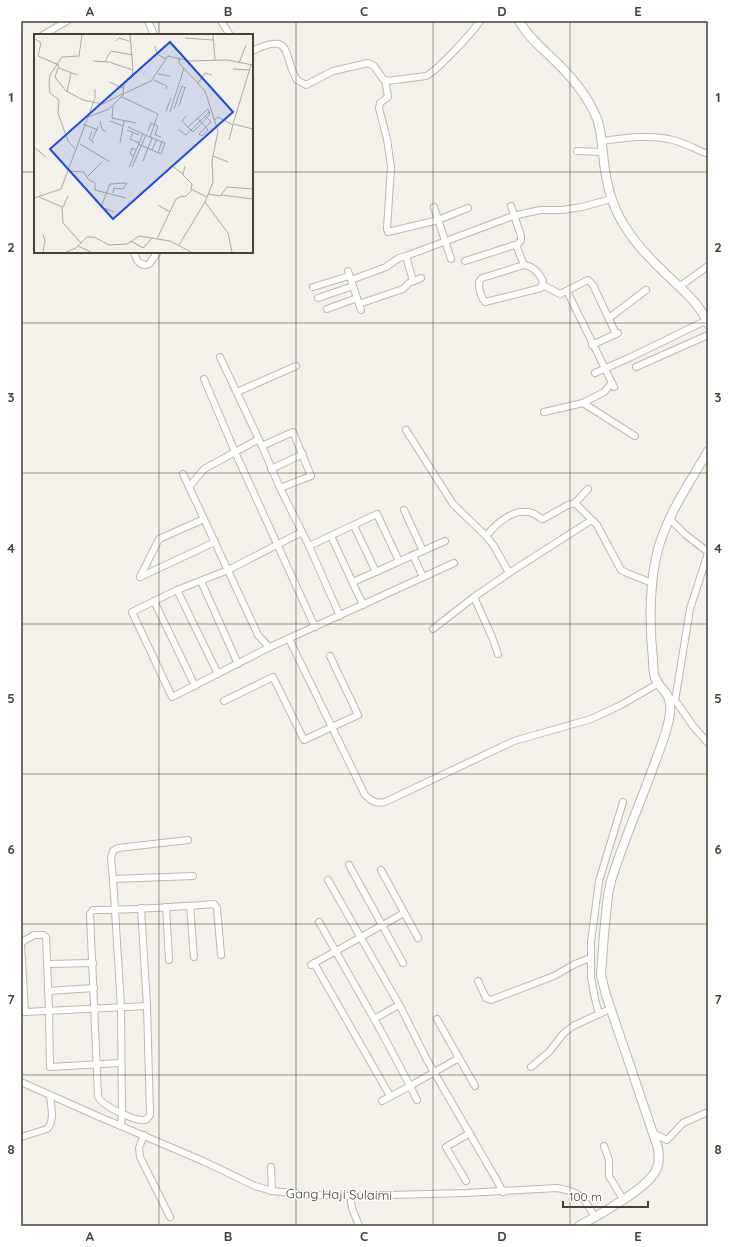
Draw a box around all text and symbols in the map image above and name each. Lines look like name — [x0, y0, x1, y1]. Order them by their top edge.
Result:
text: A — [86, 3, 95, 19]
text: B — [224, 3, 232, 19]
text: C — [360, 3, 368, 19]
text: D — [497, 3, 507, 19]
text: E — [634, 3, 642, 19]
inset map — [34, 34, 253, 253]
text: 1 — [8, 89, 14, 105]
text: 1 — [715, 89, 721, 105]
text: 2 — [7, 239, 15, 255]
text: 2 — [714, 239, 722, 255]
text: 3 — [8, 389, 15, 405]
text: 3 — [715, 389, 722, 405]
text: 4 — [7, 540, 15, 556]
text: 4 — [714, 540, 722, 556]
text: 5 — [7, 690, 15, 706]
text: 5 — [714, 690, 722, 706]
text: 6 — [7, 841, 15, 857]
text: 6 — [714, 841, 722, 857]
text: 7 — [7, 991, 15, 1007]
text: 7 — [714, 991, 722, 1007]
text: 8 — [7, 1141, 15, 1157]
text: 8 — [714, 1141, 722, 1157]
scale bar — [563, 1183, 648, 1209]
street label: Gang Haji Sulaimi — [286, 1185, 392, 1203]
text: 100 m — [569, 1189, 602, 1204]
text: A — [86, 1228, 95, 1244]
text: B — [224, 1228, 232, 1244]
text: C — [360, 1228, 368, 1244]
text: D — [497, 1228, 507, 1244]
text: E — [634, 1228, 642, 1244]

